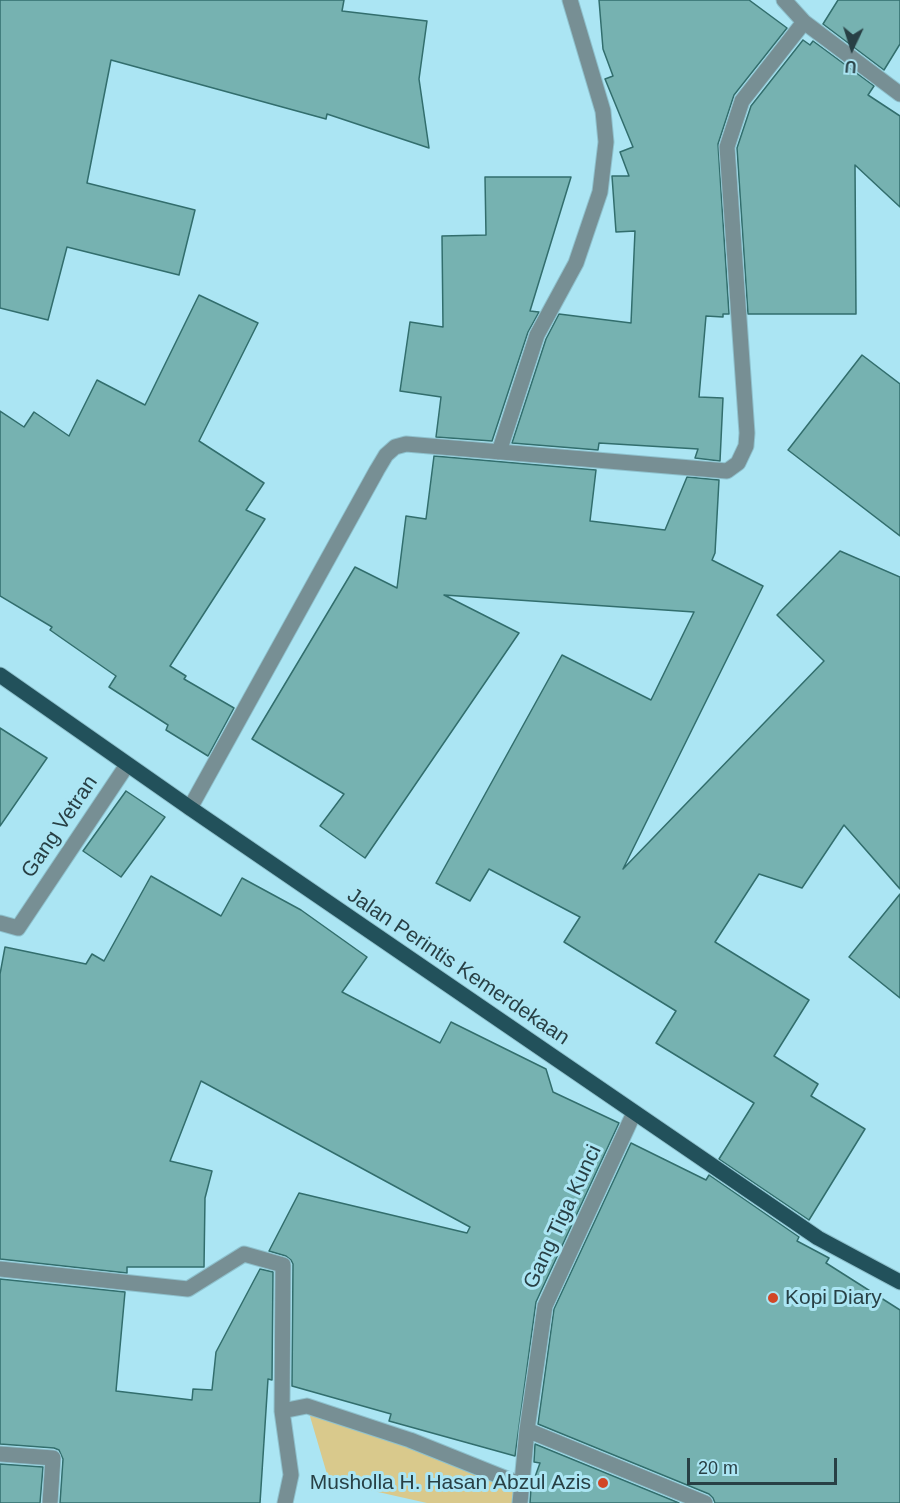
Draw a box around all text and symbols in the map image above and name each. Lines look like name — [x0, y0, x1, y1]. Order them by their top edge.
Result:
north arrow — [822, 18, 882, 78]
text: U — [844, 58, 857, 75]
street label: Gang Vetran — [17, 771, 103, 883]
street label: Jalan Perintis Kemerdekaan — [342, 883, 574, 1051]
street label: Gang Tiga Kunci — [519, 1141, 607, 1293]
place label: Kopi Diary — [785, 1285, 882, 1311]
marker: Kopi Diary — [766, 1291, 780, 1305]
scale bar — [690, 1446, 840, 1484]
text: 20 m — [698, 1458, 738, 1478]
place label: Musholla H. Hasan Abzul Azis — [310, 1470, 591, 1496]
marker: Musholla H. Hasan Abzul Azis — [596, 1476, 610, 1490]

